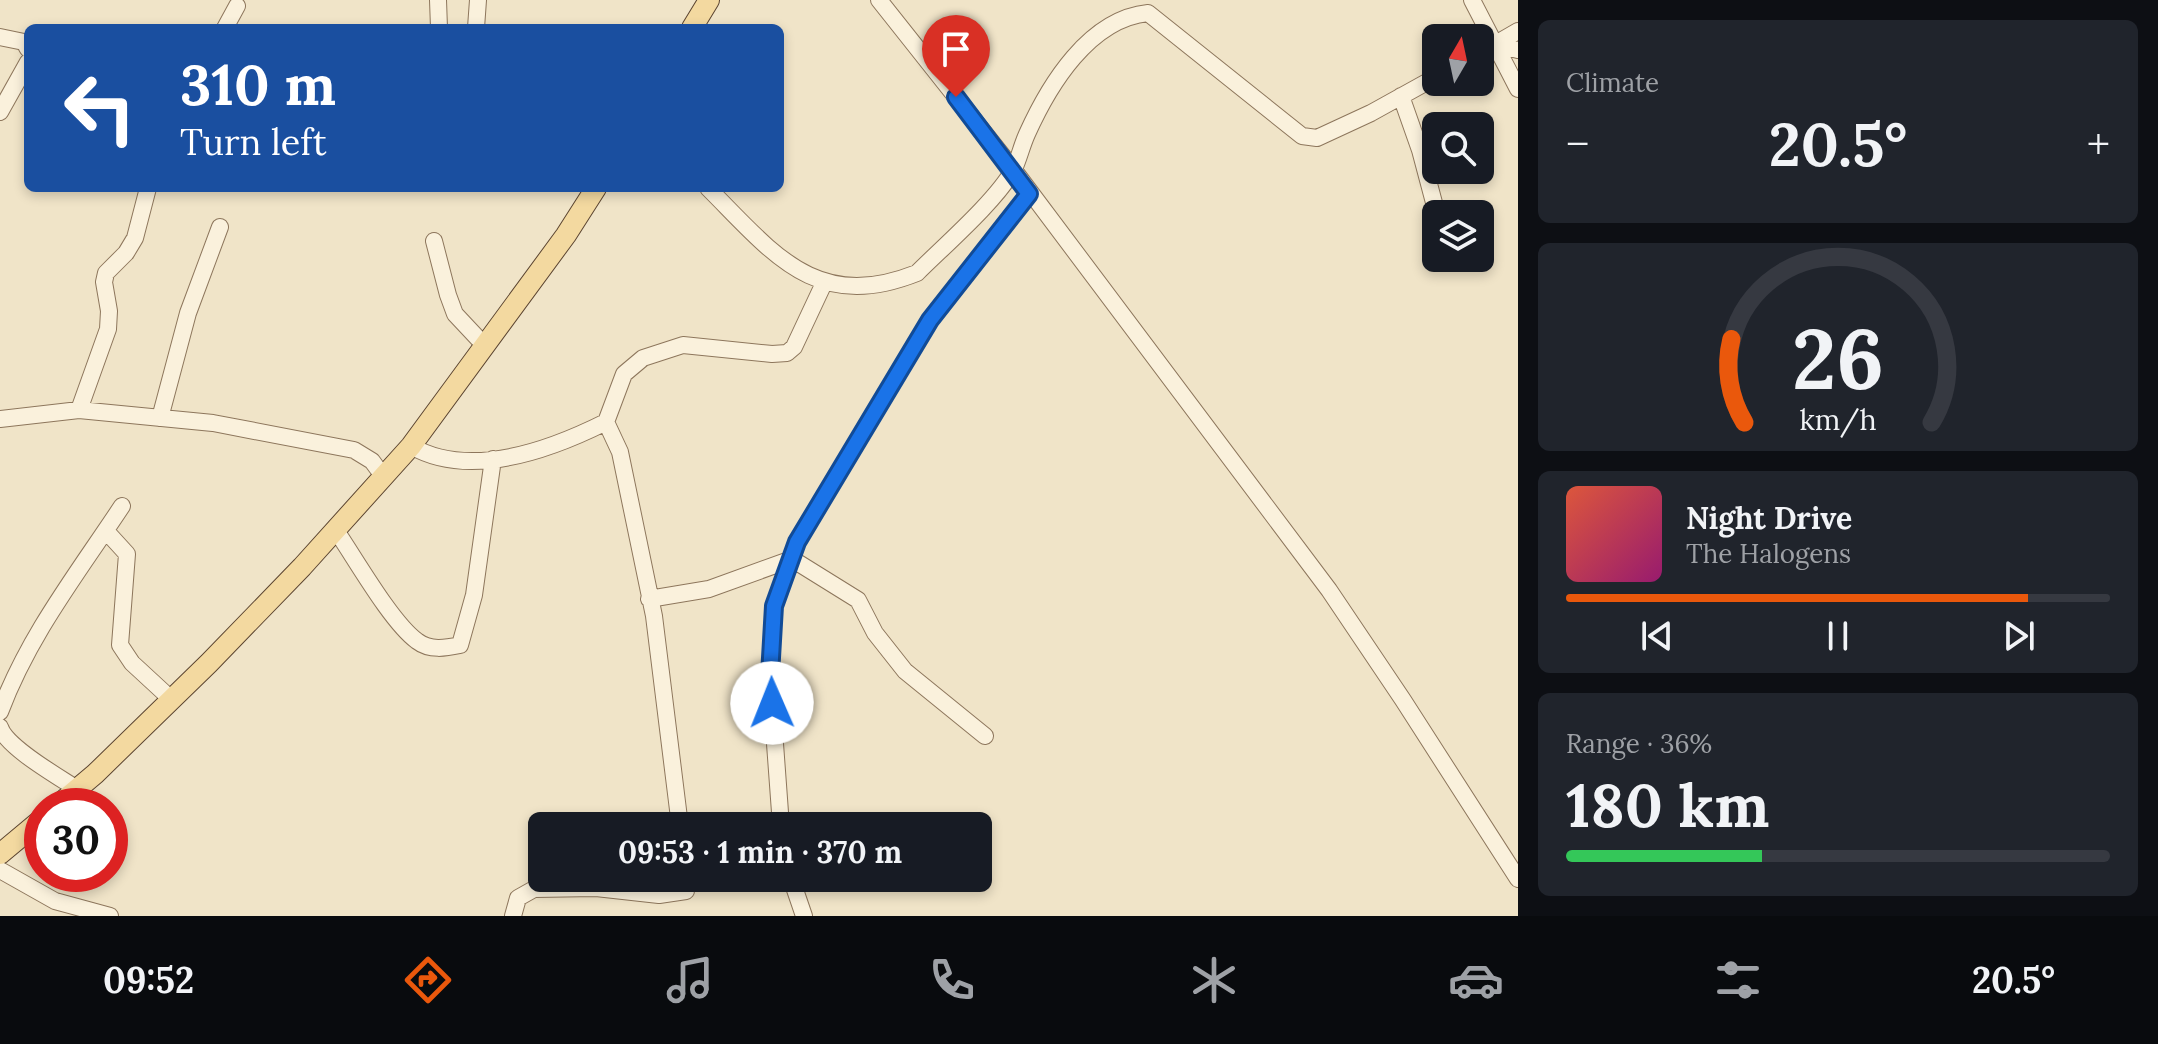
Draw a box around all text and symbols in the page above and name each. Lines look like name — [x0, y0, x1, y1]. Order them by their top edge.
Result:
pin — [922, 15, 990, 97]
north arrow — [1422, 24, 1494, 96]
map controls — [1422, 24, 1494, 272]
icon: arrive — [934, 27, 978, 71]
text: 310 m — [180, 49, 336, 120]
icon: left — [48, 56, 152, 160]
text: Climate — [1566, 66, 1659, 99]
text: 20.5° — [1769, 106, 1907, 182]
button: search — [1422, 112, 1494, 184]
text: − — [1566, 116, 1589, 172]
text: + — [2087, 116, 2110, 172]
text: Turn left — [180, 119, 327, 165]
button: layers — [1422, 200, 1494, 272]
text: 26 — [1792, 304, 1884, 411]
text: km/h — [1799, 401, 1877, 438]
text: Night Drive — [1686, 499, 1852, 537]
text: The Halogens — [1686, 537, 1851, 570]
icon: previous — [1635, 614, 1679, 658]
icon: pause — [1816, 614, 1860, 658]
icon: next — [1997, 614, 2041, 658]
position arrow — [730, 661, 814, 745]
text: Range · 36% — [1566, 727, 1712, 760]
text: 180 km — [1566, 767, 1769, 843]
speed limit sign: 30 — [24, 788, 128, 892]
text: 09:53 · 1 min · 370 m — [618, 833, 902, 871]
icon: directions — [400, 952, 456, 1008]
icon: music — [662, 952, 718, 1008]
icon: phone — [924, 952, 980, 1008]
icon: climate — [1186, 952, 1242, 1008]
icon: car — [1448, 952, 1504, 1008]
icon: filters — [1710, 952, 1766, 1008]
text: 09:52 — [103, 957, 194, 1003]
text: 20.5° — [1972, 957, 2055, 1003]

